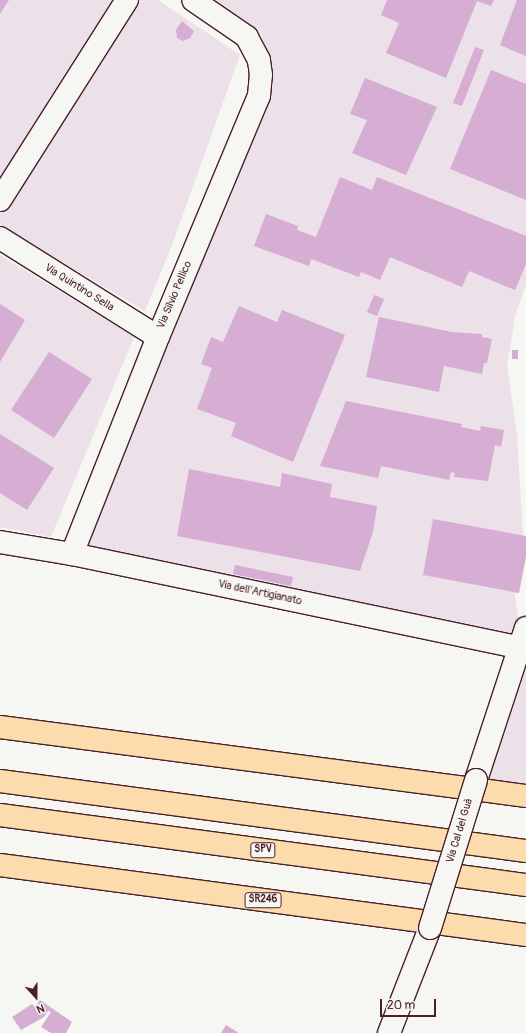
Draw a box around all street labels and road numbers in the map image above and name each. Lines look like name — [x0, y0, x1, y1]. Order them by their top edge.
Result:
street label: Via Silvio Pellico — [155, 259, 195, 331]
street label: Via Quintino Sella — [42, 261, 116, 315]
street label: Via dell'Artigianato — [217, 578, 303, 608]
street label: Via Cal del Guà — [444, 797, 476, 865]
road number: SPV — [250, 842, 276, 858]
road number: SR246 — [244, 892, 282, 908]

